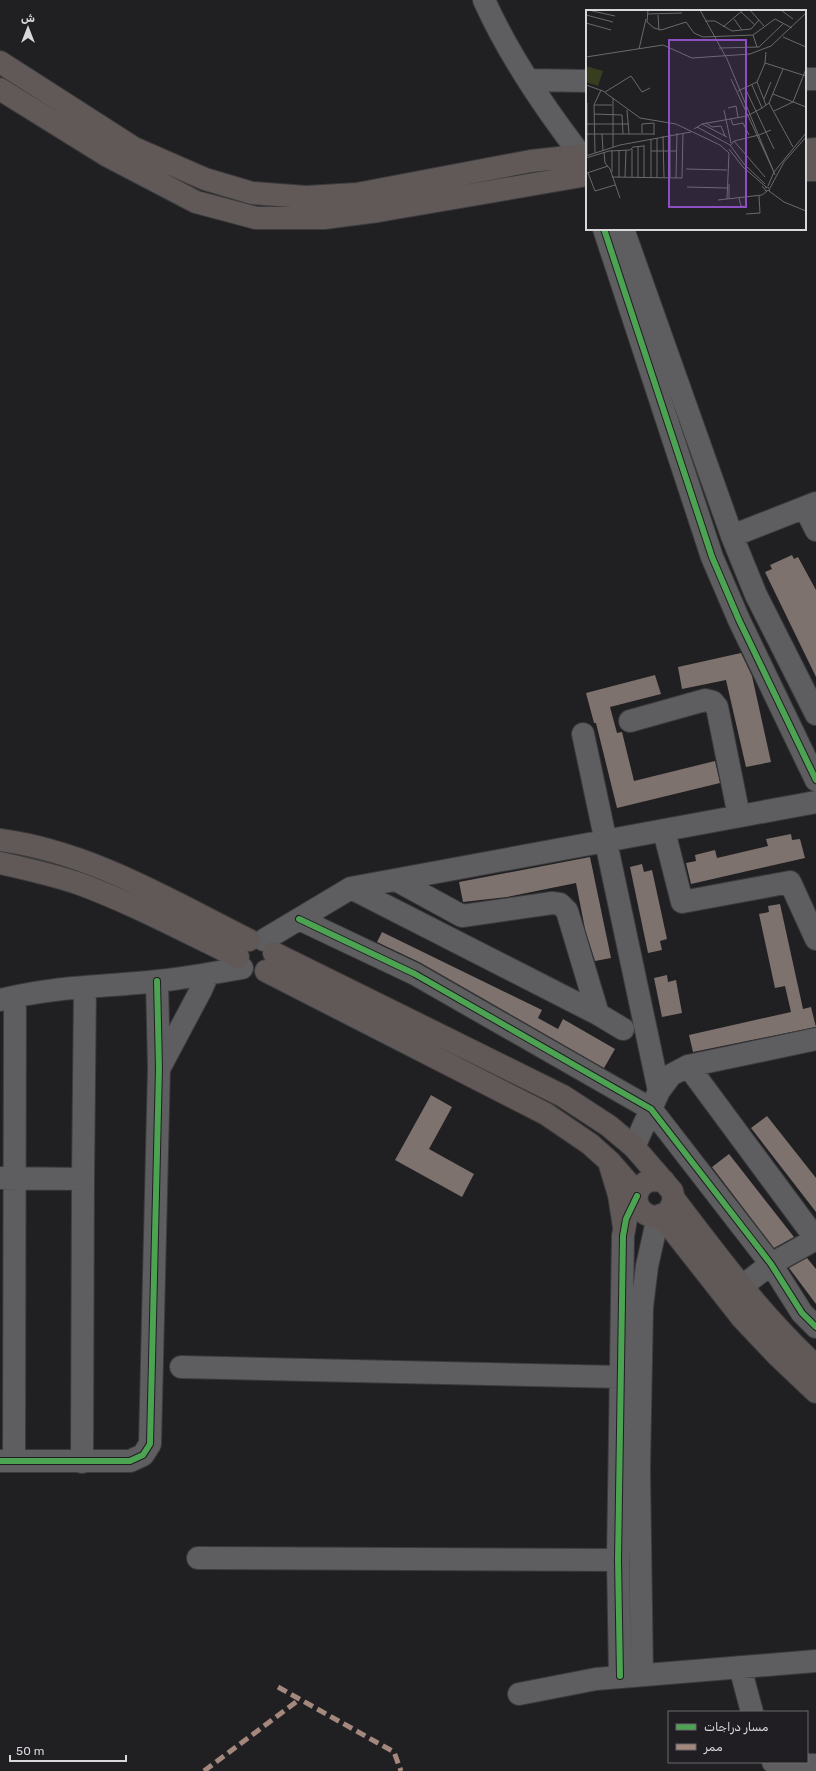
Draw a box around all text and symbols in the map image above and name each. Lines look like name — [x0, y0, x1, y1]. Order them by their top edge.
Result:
north arrow — [8, 8, 48, 48]
inset map — [586, 10, 806, 230]
text: ش — [21, 12, 35, 25]
legend — [668, 1711, 808, 1763]
text: مسار دراجات — [704, 1720, 769, 1735]
scale bar — [10, 1737, 126, 1763]
text: ممر — [703, 1740, 723, 1755]
text: 50 m — [16, 1744, 44, 1758]

